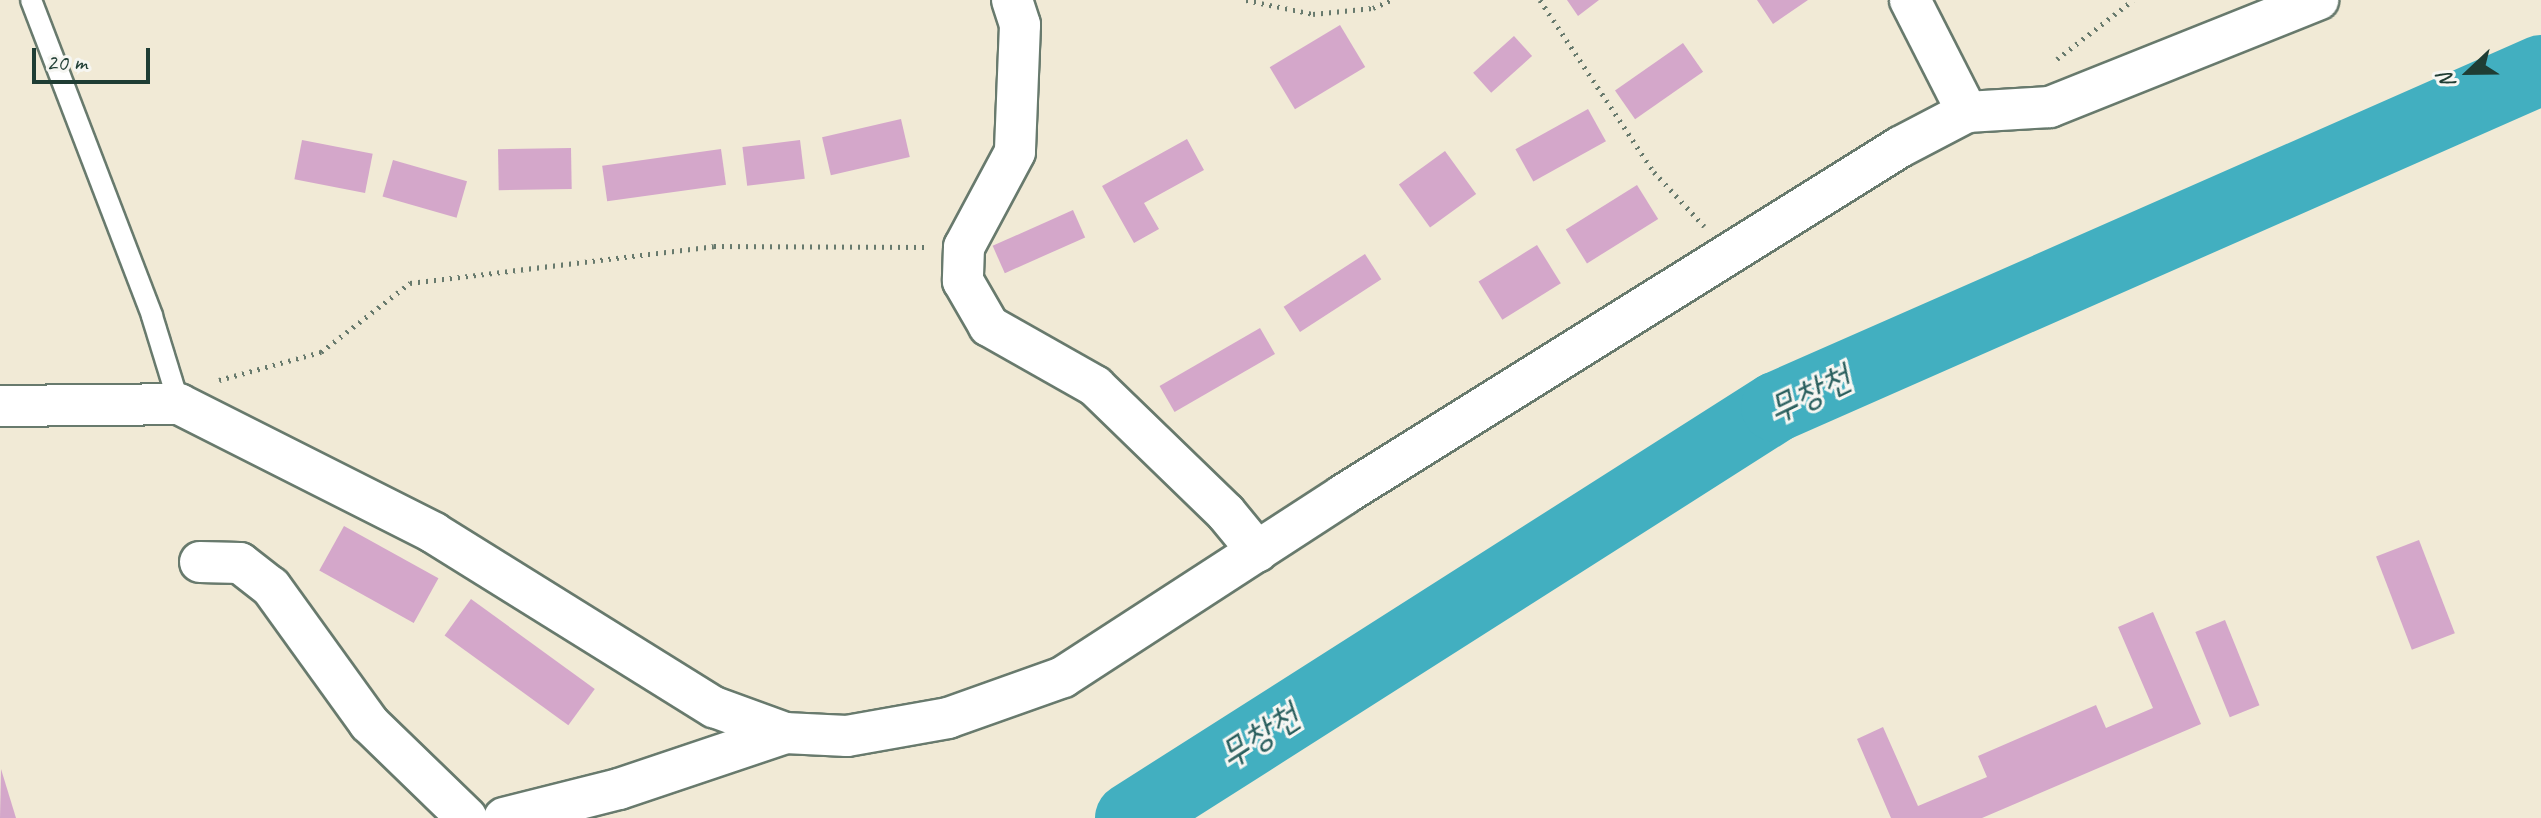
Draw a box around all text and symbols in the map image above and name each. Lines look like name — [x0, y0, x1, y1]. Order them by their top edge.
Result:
scale bar — [36, 32, 154, 82]
north arrow — [2429, 32, 2509, 112]
text: 20 m — [46, 47, 87, 77]
text: N — [2431, 69, 2462, 93]
water label: 무창천 — [1760, 356, 1858, 432]
water label: 무창천 — [1211, 694, 1307, 778]

